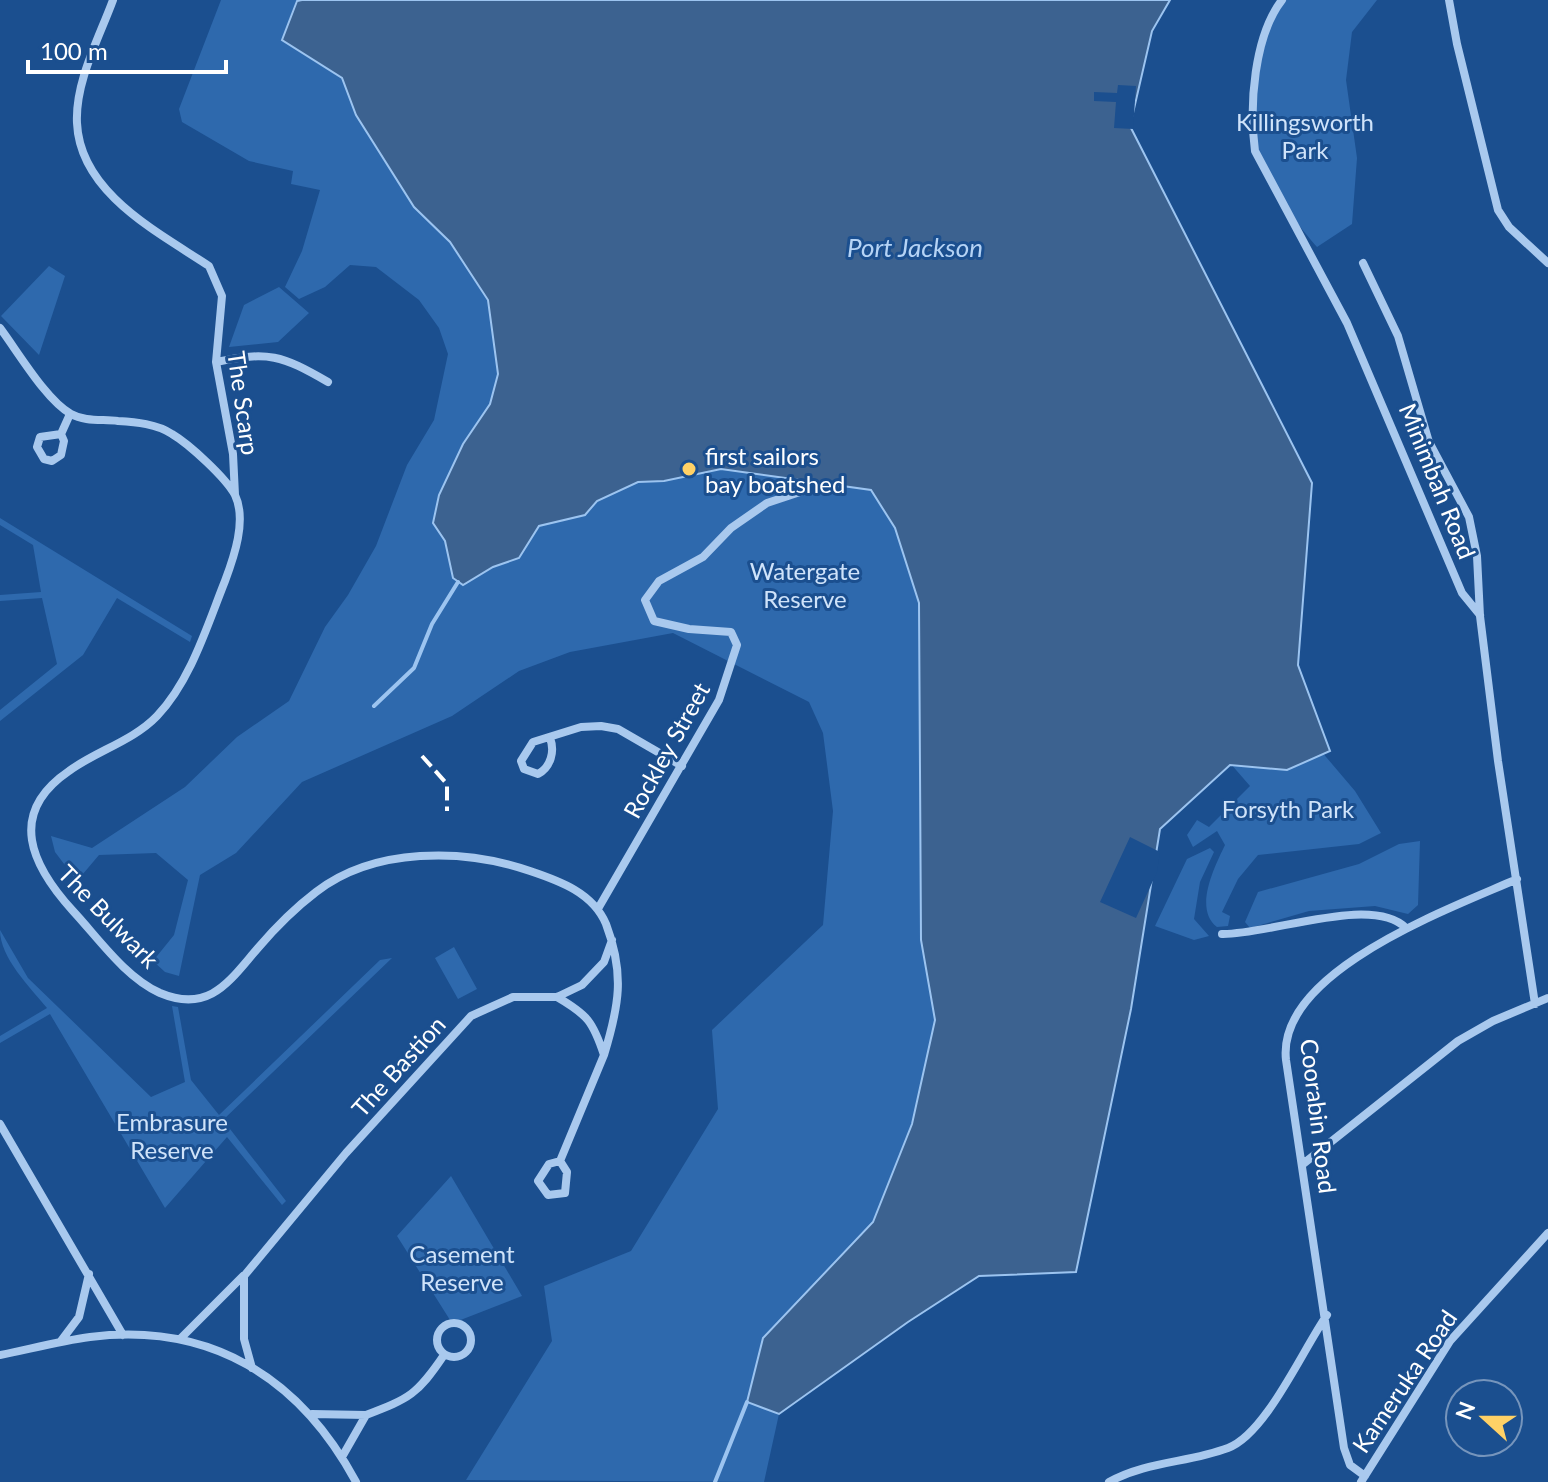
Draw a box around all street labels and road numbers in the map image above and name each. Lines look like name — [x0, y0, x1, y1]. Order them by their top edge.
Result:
street label: The Scarp — [222, 349, 266, 457]
street label: Minimbah Road — [1394, 399, 1482, 563]
street label: Rockley Street — [617, 677, 715, 823]
street label: The Bulwark — [53, 858, 166, 974]
street label: The Bastion — [345, 1010, 451, 1122]
street label: Coorabin Road — [1295, 1037, 1343, 1195]
street label: Kameruka Road — [1346, 1304, 1462, 1458]

